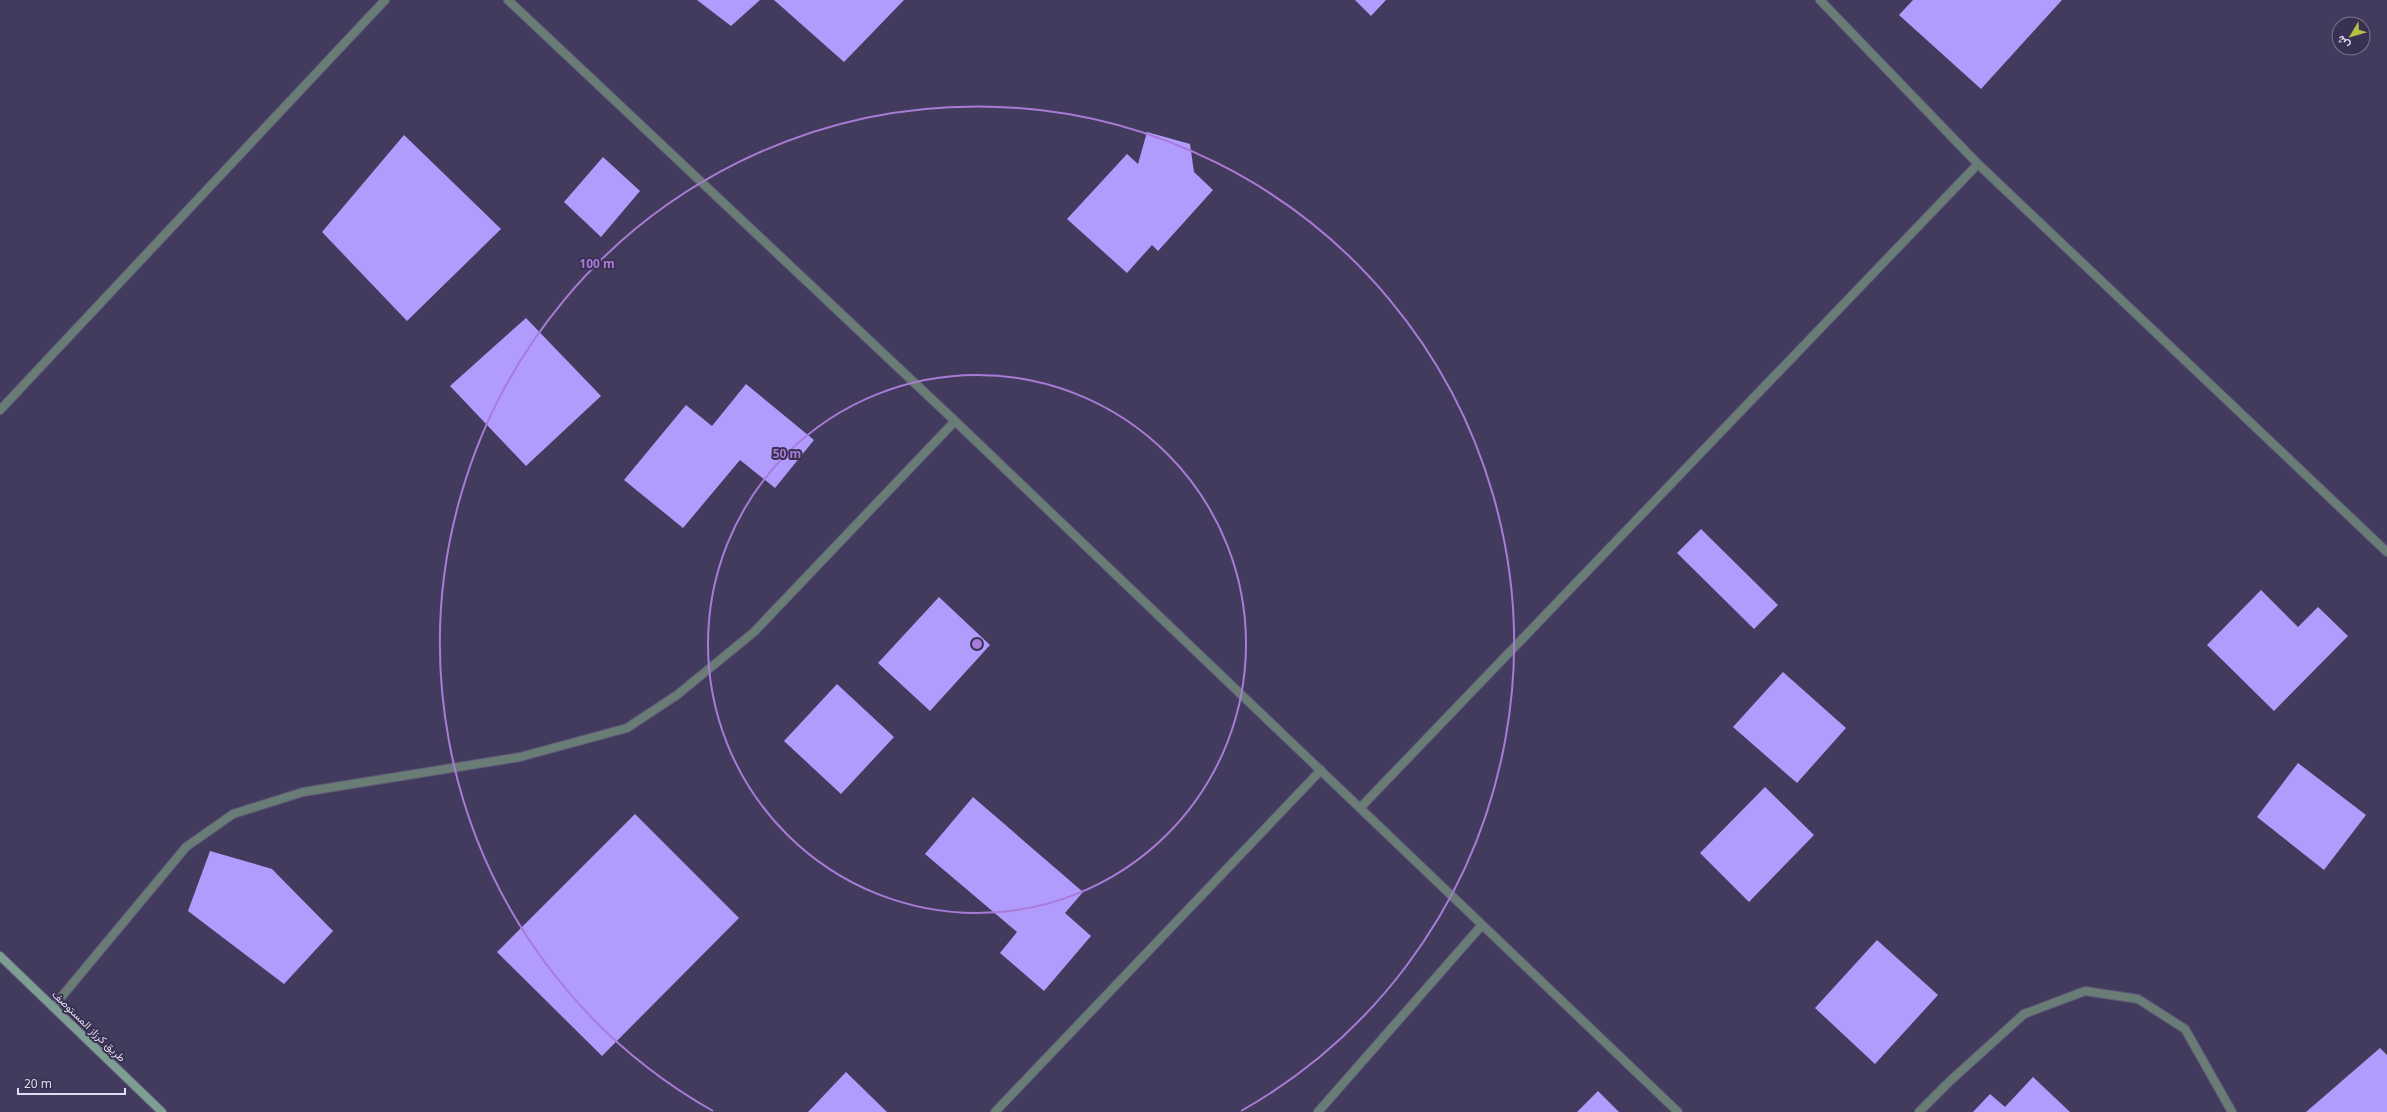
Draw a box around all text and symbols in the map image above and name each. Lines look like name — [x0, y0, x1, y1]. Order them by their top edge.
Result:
north arrow — [2331, 16, 2371, 56]
text: ش — [2333, 33, 2353, 52]
text: 100 m — [579, 255, 615, 272]
text: 50 m — [773, 445, 801, 462]
centre of rings — [970, 637, 984, 651]
street label: طريق كرزاز المستوصف — [49, 987, 129, 1065]
scale bar — [18, 1070, 125, 1096]
text: 20 m — [24, 1075, 52, 1092]

